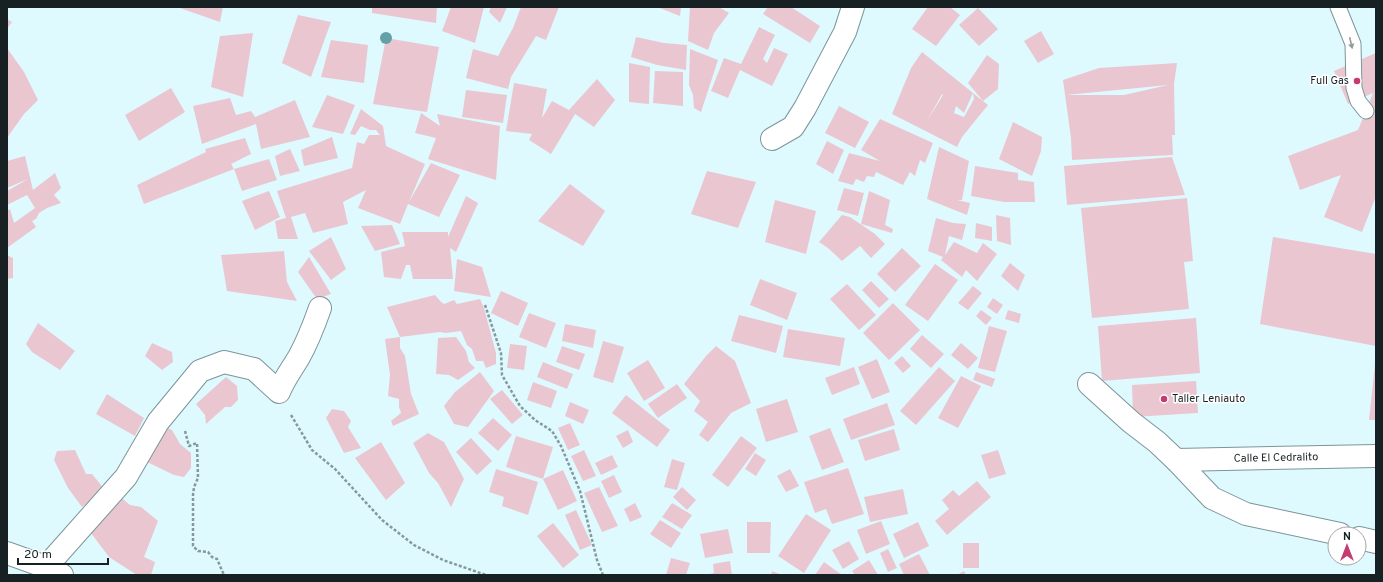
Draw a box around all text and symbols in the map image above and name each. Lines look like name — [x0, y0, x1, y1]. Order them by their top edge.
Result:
one-way arrow — [1349, 37, 1355, 50]
place label: Full Gas — [1310, 74, 1349, 88]
marker: Full Gas — [1352, 76, 1362, 86]
place label: Taller Leniauto — [1172, 392, 1245, 406]
marker: Taller Leniauto — [1159, 394, 1169, 404]
street label: Calle El Cedralito — [1234, 450, 1318, 466]
north arrow — [1327, 526, 1367, 566]
text: N — [1343, 530, 1351, 544]
scale bar — [18, 540, 108, 566]
text: 20 m — [24, 547, 52, 563]

